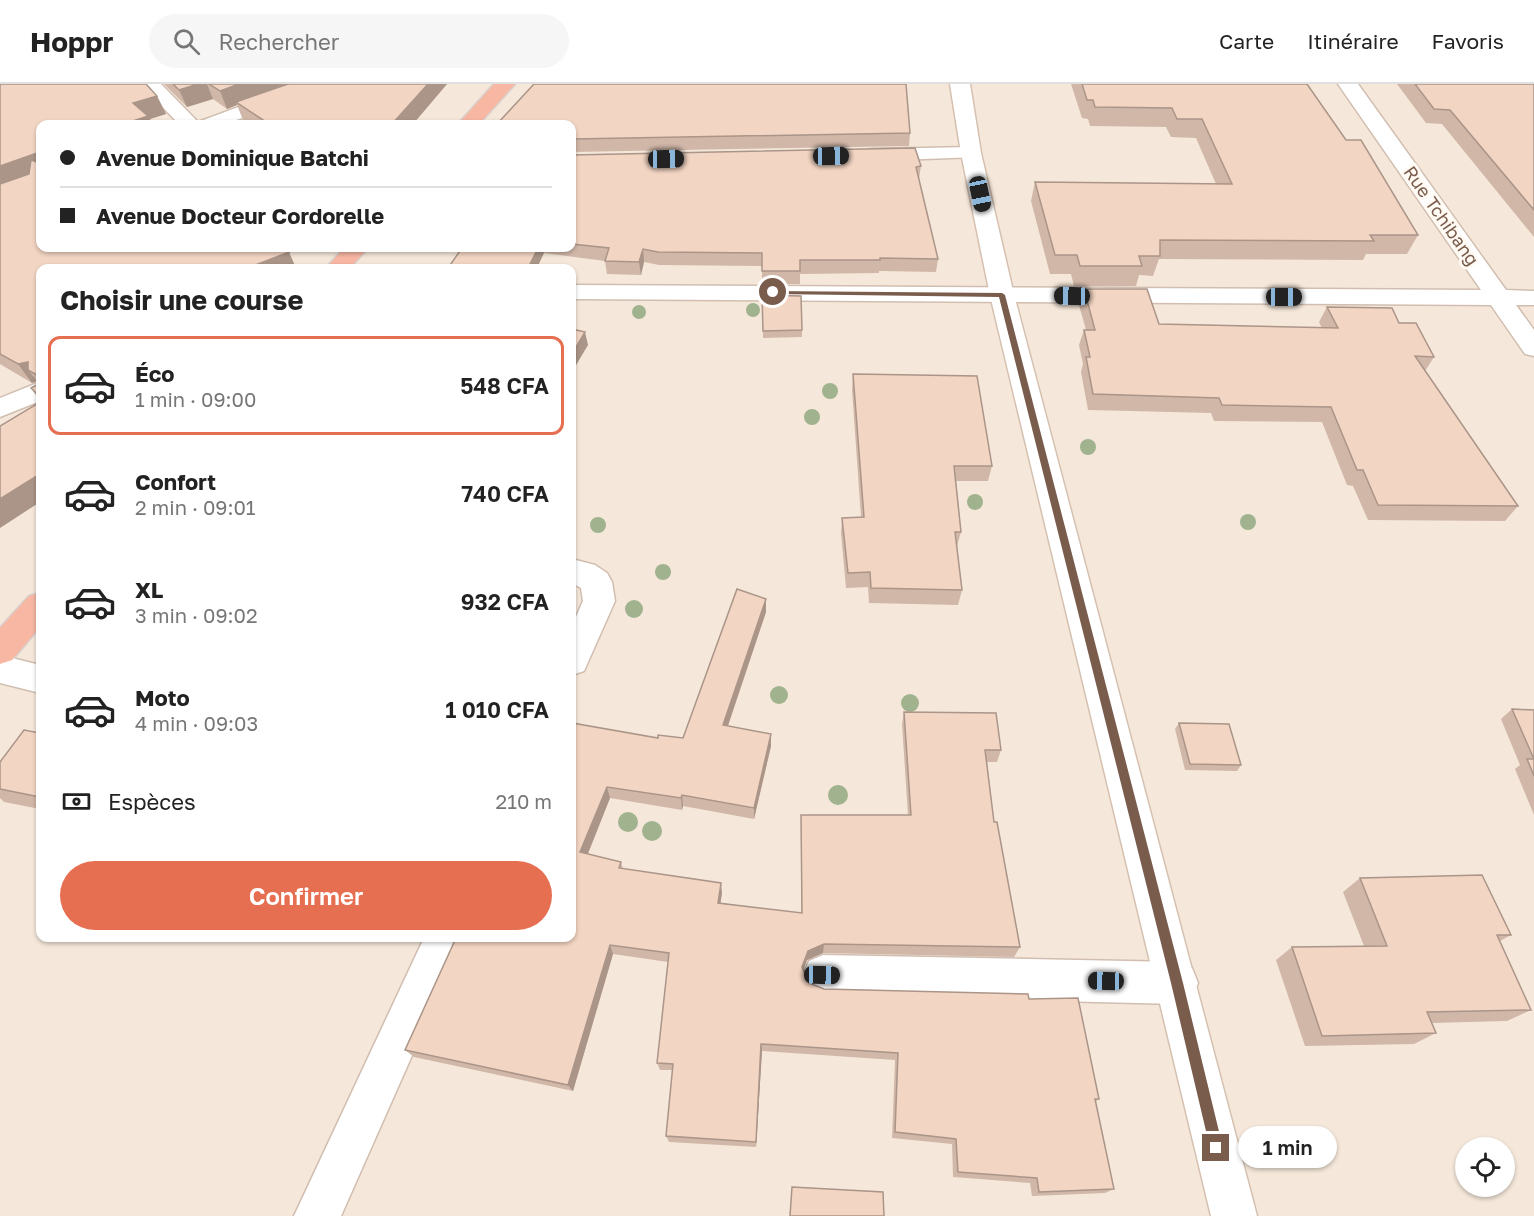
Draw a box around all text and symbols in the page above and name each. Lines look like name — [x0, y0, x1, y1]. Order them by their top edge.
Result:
search box — [149, 14, 569, 68]
text: Hoppr — [30, 25, 113, 58]
icon: search — [170, 25, 203, 58]
text: Rechercher — [218, 28, 339, 55]
text: Carte — [1219, 28, 1274, 54]
text: Itinéraire — [1307, 28, 1399, 54]
text: Favoris — [1432, 28, 1504, 54]
text: Avenue Dominique Batchi — [96, 144, 369, 171]
car — [813, 147, 849, 165]
car — [648, 150, 684, 168]
street label: Rue Tchibang — [1399, 161, 1484, 269]
car — [967, 175, 993, 213]
text: Avenue Docteur Cordorelle — [96, 202, 384, 229]
route start — [759, 278, 786, 305]
text: Choisir une course — [60, 284, 303, 316]
car — [1054, 287, 1090, 305]
car — [1266, 288, 1302, 306]
icon: car — [63, 359, 117, 413]
text: Éco — [135, 360, 174, 387]
text: 548 CFA — [460, 372, 549, 399]
text: 1 min · 09:00 — [135, 387, 256, 411]
icon: car — [63, 467, 117, 521]
text: Confort — [135, 468, 216, 495]
text: 740 CFA — [461, 480, 549, 507]
text: 2 min · 09:01 — [135, 495, 256, 519]
icon: car — [63, 575, 117, 629]
text: XL — [135, 576, 163, 603]
text: 932 CFA — [461, 588, 549, 615]
text: 3 min · 09:02 — [135, 603, 258, 627]
icon: car — [63, 683, 117, 737]
text: Moto — [135, 684, 190, 711]
text: 1 010 CFA — [445, 696, 549, 723]
text: 4 min · 09:03 — [135, 711, 258, 735]
icon: cash — [60, 785, 93, 818]
text: Espèces — [108, 788, 196, 815]
text: 210 m — [496, 789, 552, 813]
button: Confirmer — [60, 861, 552, 930]
car — [804, 966, 840, 984]
car — [1088, 972, 1124, 990]
callout: 1 min — [1237, 1127, 1336, 1169]
route end — [1202, 1134, 1229, 1161]
text: 1 min — [1262, 1135, 1313, 1159]
map controls — [1455, 1137, 1515, 1197]
button: locate — [1455, 1137, 1515, 1197]

